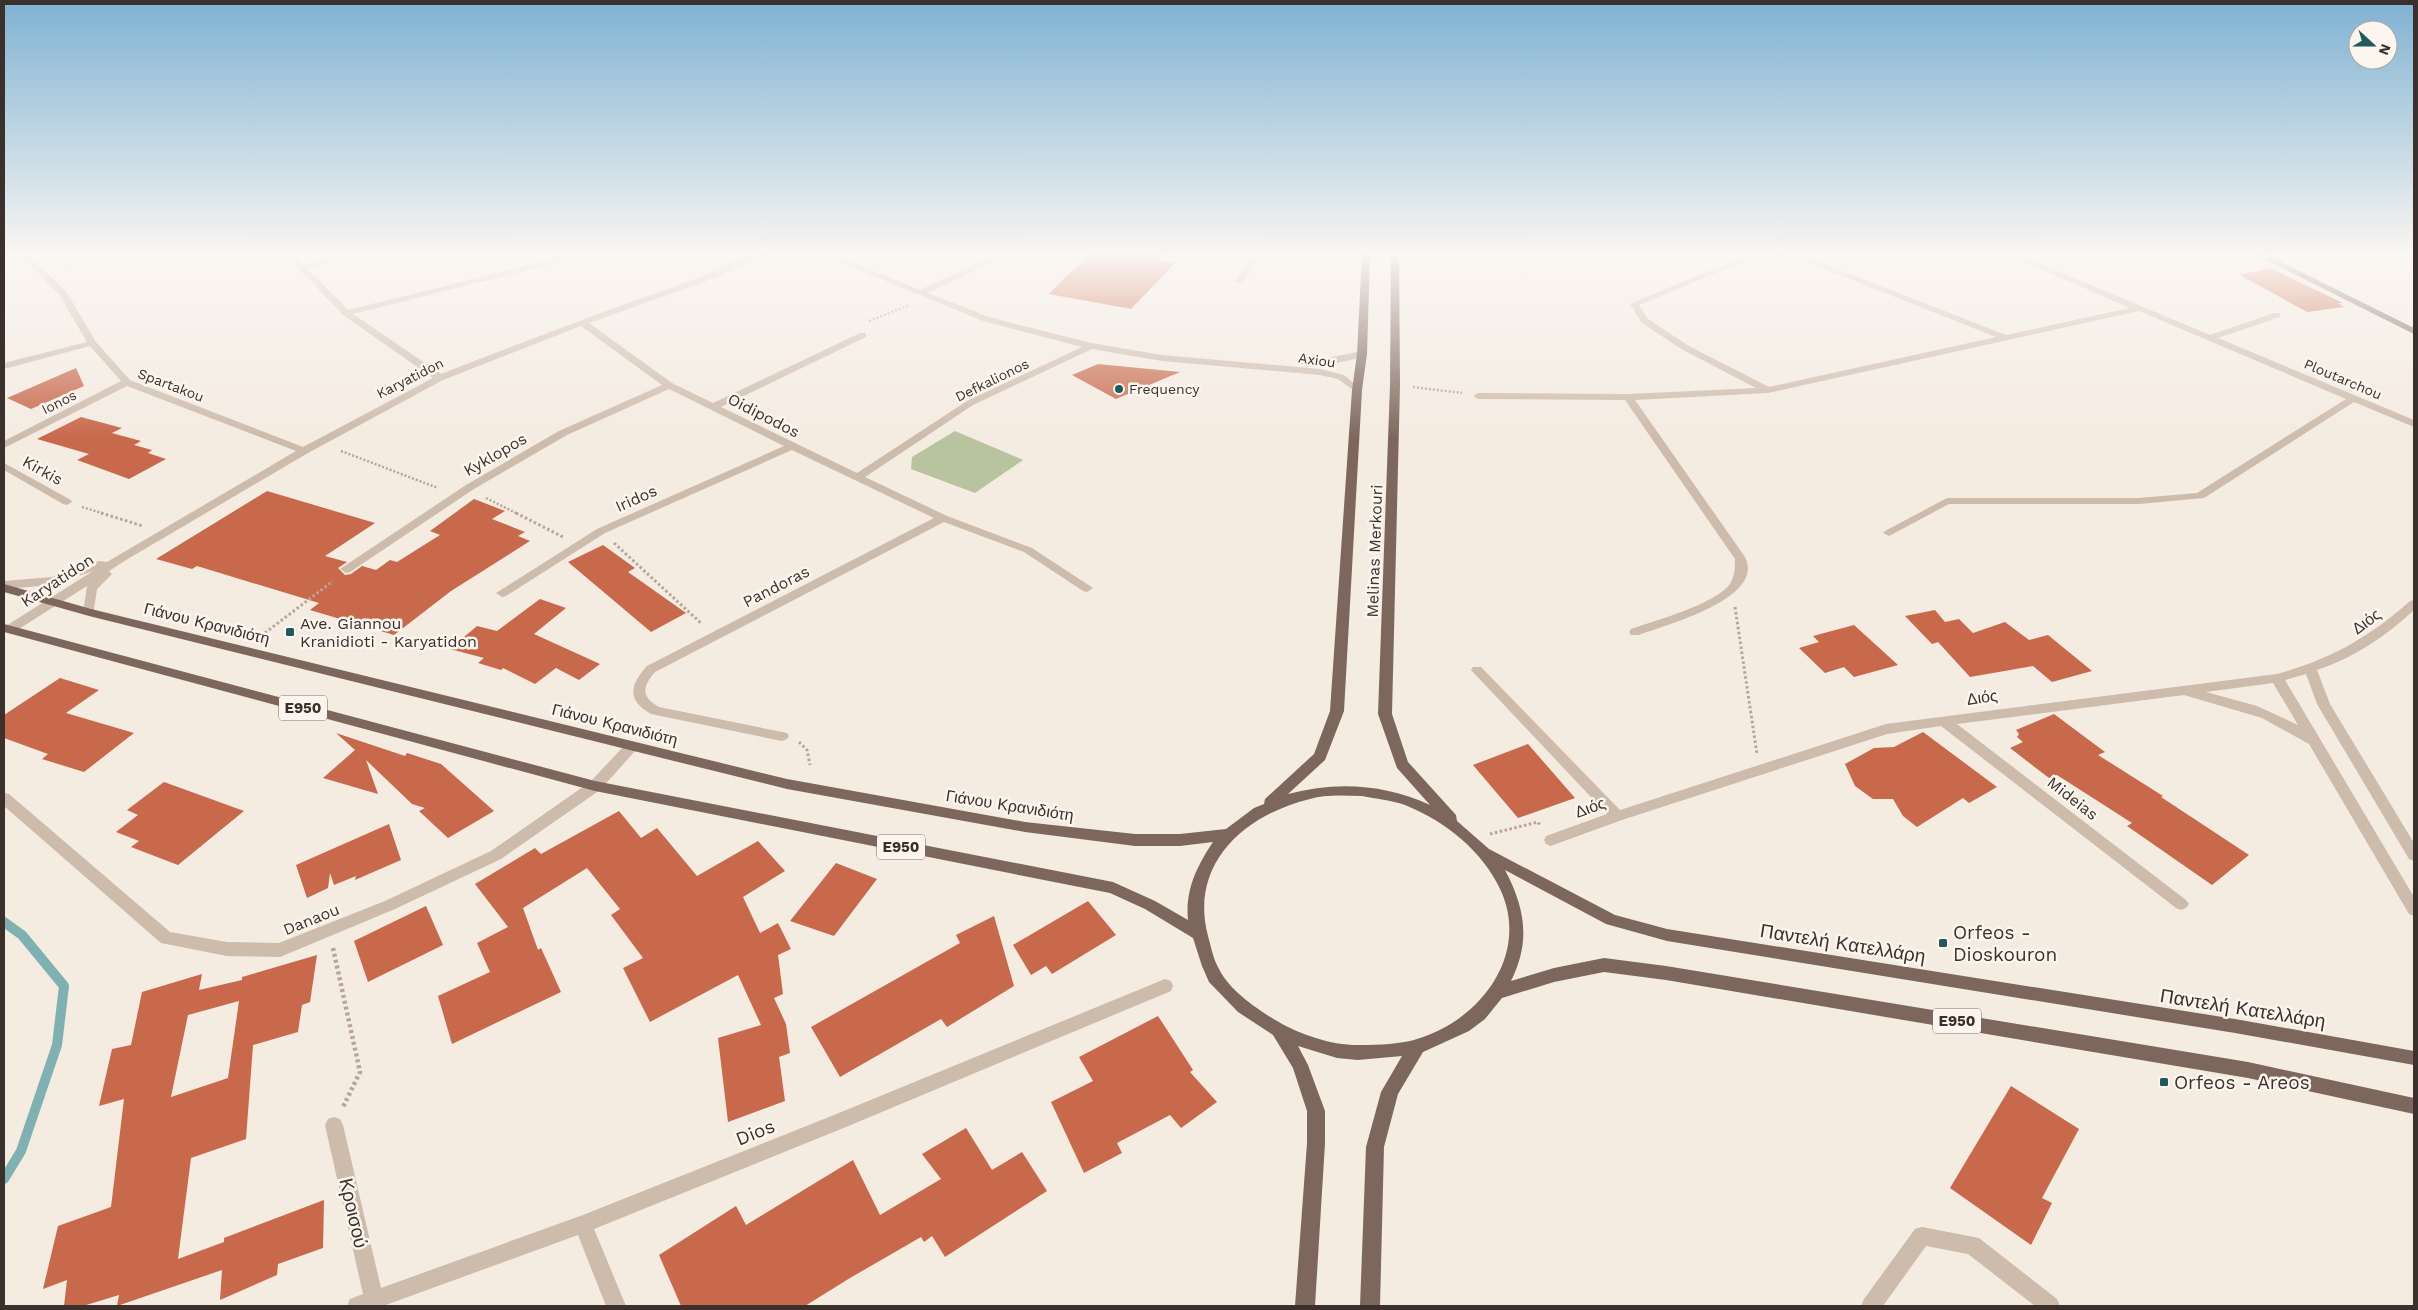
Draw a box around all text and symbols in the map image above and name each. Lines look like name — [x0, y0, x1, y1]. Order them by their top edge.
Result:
north arrow — [2348, 20, 2398, 70]
text: N — [2376, 42, 2394, 57]
street label: Axiou — [1297, 349, 1337, 371]
street label: Karyatidon — [374, 354, 446, 402]
street label: Defkalionos — [952, 355, 1032, 405]
street label: Ploutarchou — [2302, 355, 2384, 403]
street label: Spartakou — [136, 365, 206, 405]
place label: Frequency — [1129, 381, 1200, 397]
marker: Frequency — [1113, 383, 1125, 395]
street label: Ionos — [39, 386, 79, 418]
street label: Oidipodos — [725, 389, 803, 442]
street label: Kyklopos — [460, 429, 530, 480]
street label: Kirkis — [19, 452, 66, 489]
street label: Iridos — [612, 481, 660, 516]
street label: Melinas Merkouri — [1363, 484, 1386, 618]
street label: Karyatidon — [17, 550, 97, 611]
street label: Pandoras — [740, 562, 813, 611]
street label: Γιάνου Κρανιδιότη — [142, 599, 272, 648]
street label: Διός — [2348, 604, 2385, 638]
place label: Ave. Giannou Kranidioti - Karyatidon — [300, 614, 477, 651]
marker: Ave. Giannou Kranidioti - Karyatidon — [284, 626, 296, 638]
street label: Διός — [1965, 686, 1999, 709]
road number: E950 — [279, 696, 327, 720]
street label: Γιάνου Κρανιδιότη — [550, 700, 680, 749]
street label: Mideias — [2044, 773, 2102, 824]
street label: Γιάνου Κρανιδιότη — [945, 786, 1075, 825]
street label: Διός — [1572, 793, 1608, 822]
road number: E950 — [877, 834, 925, 860]
street label: Danaou — [280, 900, 342, 939]
street label: Παντελή Κατελλάρη — [1759, 919, 1927, 968]
place label: Orfeos - Dioskouron — [1953, 921, 2057, 966]
marker: Orfeos - Dioskouron — [1937, 937, 1949, 949]
street label: Παντελή Κατελλάρη — [2159, 984, 2327, 1033]
road number: E950 — [1933, 1008, 1981, 1034]
place label: Orfeos - Areos — [2174, 1071, 2310, 1094]
marker: Orfeos - Areos — [2158, 1076, 2170, 1088]
street label: Dios — [732, 1114, 778, 1151]
street label: Κροισού — [334, 1176, 373, 1250]

